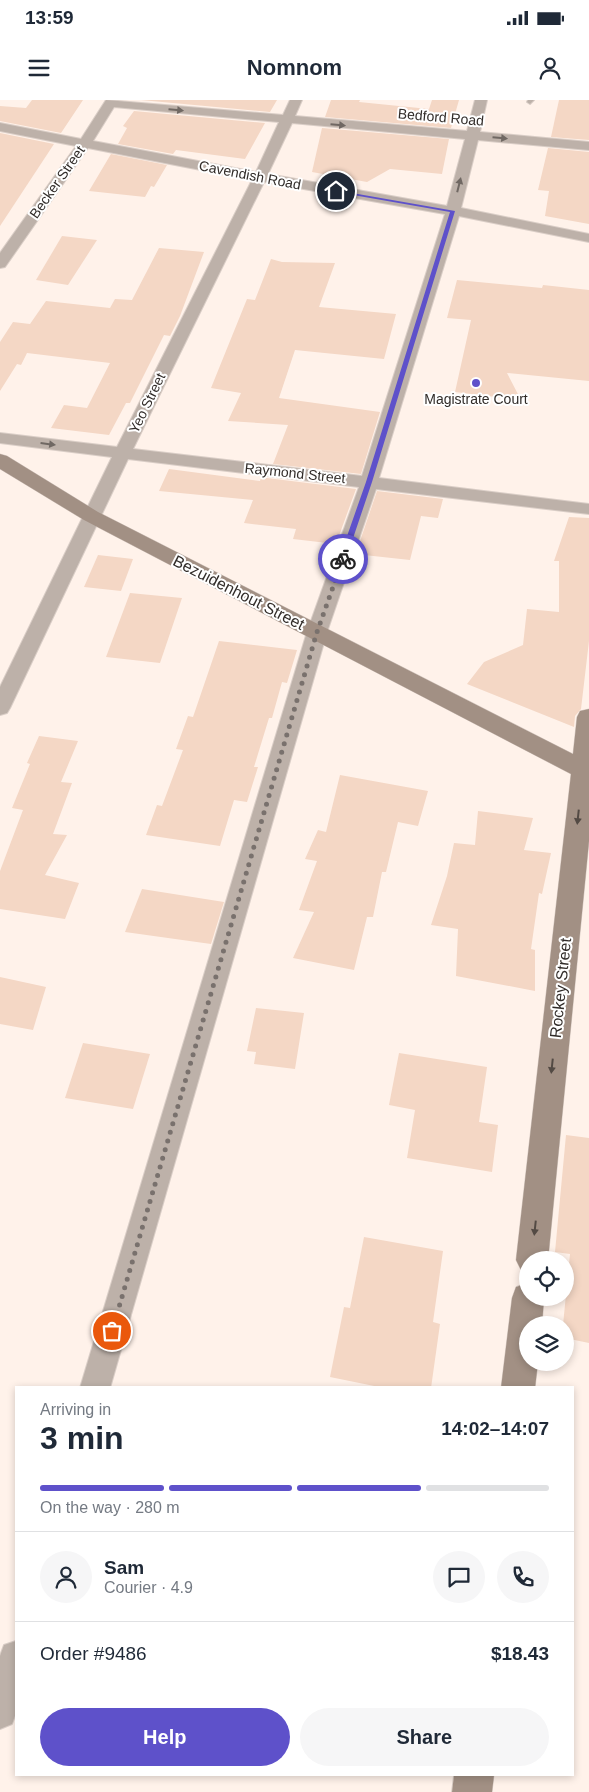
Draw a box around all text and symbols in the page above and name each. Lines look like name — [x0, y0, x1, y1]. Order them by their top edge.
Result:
text: 13:59 — [25, 7, 74, 28]
icon: menu — [25, 54, 53, 82]
icon: person — [536, 54, 564, 82]
text: Nomnom — [247, 55, 342, 80]
street label: Bedford Road — [397, 105, 485, 129]
one-way arrow — [168, 106, 184, 114]
one-way arrow — [330, 121, 346, 129]
one-way arrow — [492, 135, 508, 143]
street label: Becker Street — [26, 143, 88, 221]
street label: Cavendish Road — [198, 157, 302, 193]
pin — [315, 170, 357, 212]
icon: home — [322, 177, 350, 205]
one-way arrow — [455, 178, 463, 193]
street label: Yeo Street — [126, 370, 168, 436]
marker: Magistrate Court — [470, 377, 482, 389]
place label: Magistrate Court — [424, 391, 528, 407]
one-way arrow — [41, 440, 57, 448]
street label: Raymond Street — [244, 460, 346, 486]
courier — [318, 534, 368, 584]
icon: bike — [329, 545, 357, 573]
street label: Bezuidenhout Street — [170, 552, 308, 633]
one-way arrow — [574, 810, 582, 826]
street label: Rockey Street — [547, 937, 574, 1039]
one-way arrow — [548, 1058, 556, 1074]
one-way arrow — [531, 1220, 539, 1236]
map controls — [519, 1251, 574, 1371]
button: locate — [519, 1251, 574, 1306]
pin — [91, 1310, 133, 1352]
button: layers — [519, 1316, 574, 1371]
icon: bag — [98, 1317, 126, 1345]
text: Arriving in — [40, 1401, 111, 1418]
text: 14:02–14:07 — [441, 1418, 549, 1439]
text: 3 min — [40, 1420, 124, 1456]
text: On the way · 280 m — [40, 1499, 180, 1516]
button: person — [40, 1551, 92, 1603]
button: chat — [433, 1551, 485, 1603]
button: phone — [497, 1551, 549, 1603]
text: Sam — [104, 1557, 144, 1578]
text: Courier · 4.9 — [104, 1579, 193, 1596]
text: Order #9486 — [40, 1643, 147, 1664]
text: $18.43 — [491, 1643, 549, 1664]
button: Help — [40, 1708, 290, 1766]
button: Share — [300, 1708, 549, 1766]

